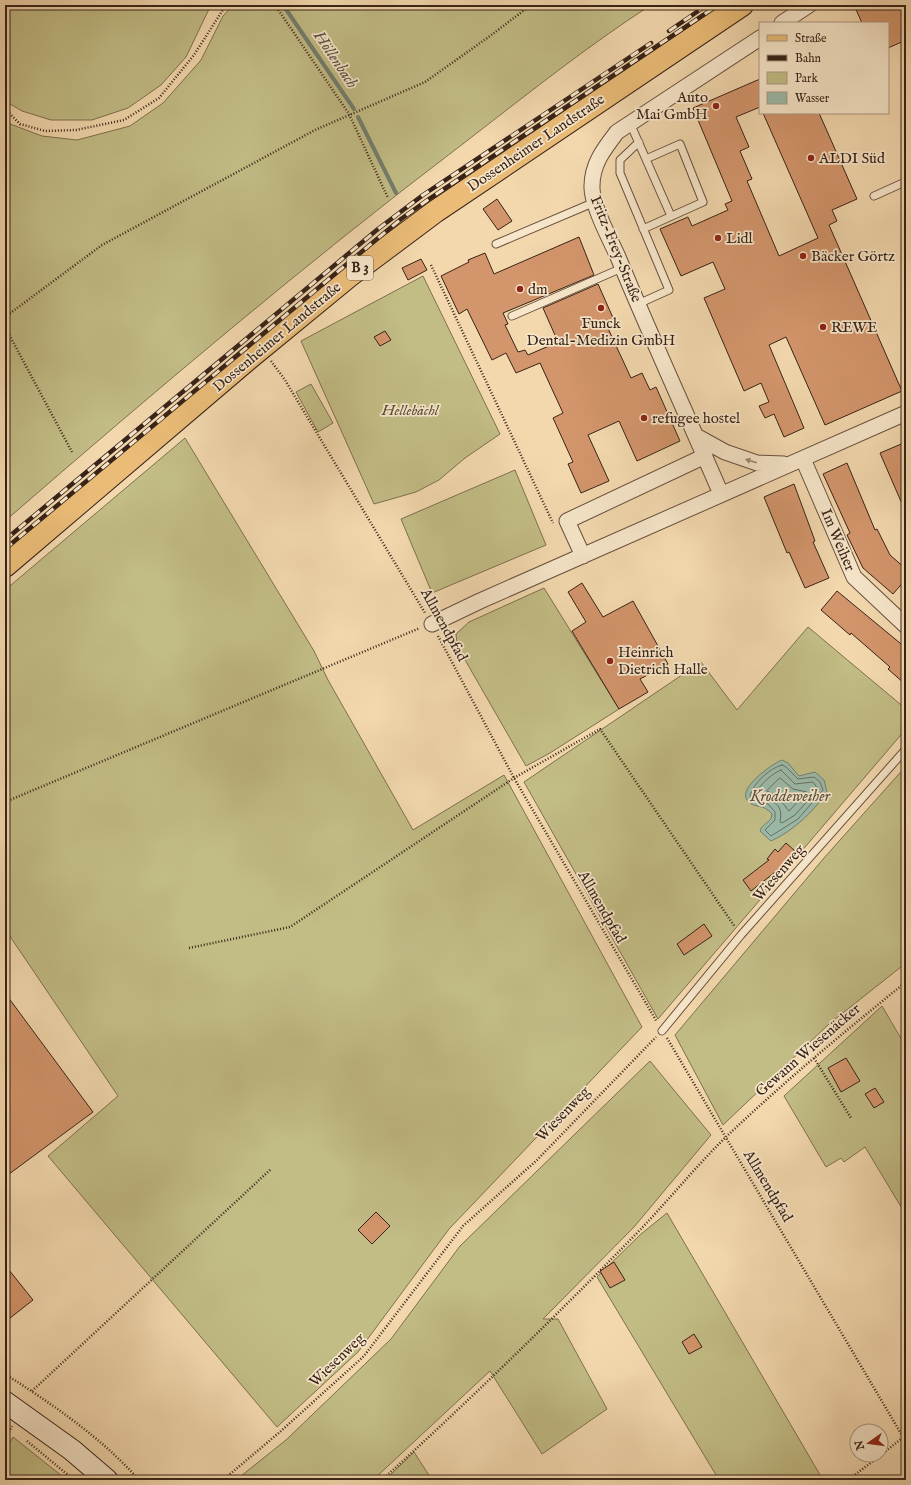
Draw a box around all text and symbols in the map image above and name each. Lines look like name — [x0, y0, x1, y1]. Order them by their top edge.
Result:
legend — [759, 22, 889, 114]
water label: Höllenbach — [308, 27, 362, 93]
text: Straße — [795, 31, 827, 46]
text: Bahn — [795, 51, 822, 66]
text: Park — [795, 71, 818, 86]
place label: Auto Mai GmbH — [636, 88, 708, 124]
street label: Dossenheimer Landstraße — [464, 90, 608, 196]
text: Wasser — [795, 91, 830, 106]
marker: Auto Mai GmbH — [711, 101, 721, 111]
place label: ALDI Süd — [818, 149, 886, 168]
marker: ALDI Süd — [806, 153, 816, 163]
street label: Fritz-Frey-Straße — [586, 193, 646, 305]
place label: Lidl — [726, 229, 754, 248]
marker: Lidl — [713, 233, 723, 243]
place label: Bäcker Görtz — [811, 247, 895, 266]
marker: Bäcker Görtz — [798, 251, 808, 261]
road number: B 3 — [347, 256, 373, 280]
street label: Dossenheimer Landstraße — [209, 278, 345, 396]
place label: dm — [528, 280, 548, 299]
marker: dm — [515, 284, 525, 294]
marker: Funck Dental-Medizin GmbH — [596, 303, 606, 313]
place label: Funck Dental-Medizin GmbH — [527, 314, 676, 350]
place label: REWE — [831, 318, 877, 337]
marker: REWE — [818, 322, 828, 332]
park label: Hellebächl — [381, 401, 440, 420]
place label: refugee hostel — [652, 409, 741, 428]
marker: refugee hostel — [639, 413, 649, 423]
one-way arrow — [744, 457, 756, 463]
street label: Im Weiher — [816, 506, 860, 575]
street label: Allmendpfad — [416, 584, 472, 666]
place label: Heinrich Dietrich Halle — [618, 643, 708, 679]
marker: Heinrich Dietrich Halle — [605, 656, 615, 666]
water label: Kroddeweiher — [749, 787, 832, 807]
street label: Wiesenweg — [749, 840, 810, 906]
street label: Allmendpfad — [573, 866, 631, 948]
street label: Gewann Wiesenäcker — [752, 999, 865, 1101]
street label: Wiesenweg — [532, 1082, 595, 1146]
street label: Allmendpfad — [739, 1146, 797, 1226]
street label: Wiesenweg — [305, 1328, 369, 1391]
north arrow — [849, 1423, 889, 1463]
text: N — [852, 1438, 868, 1452]

